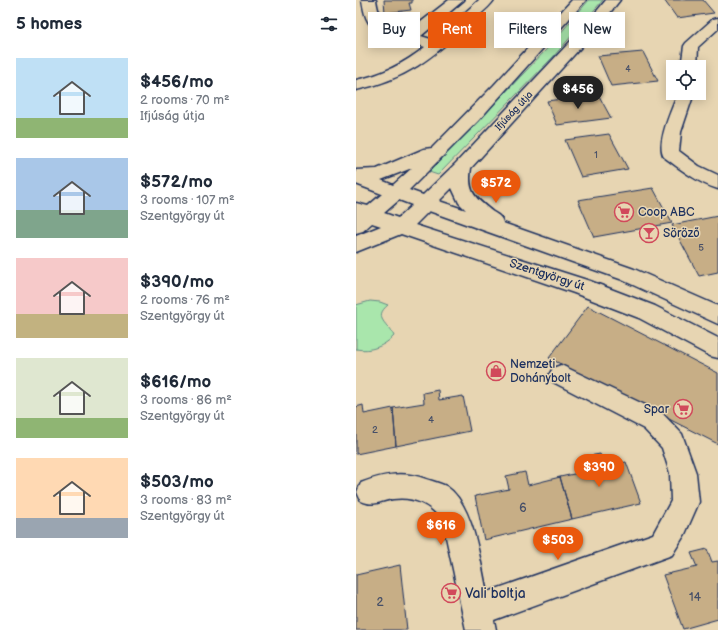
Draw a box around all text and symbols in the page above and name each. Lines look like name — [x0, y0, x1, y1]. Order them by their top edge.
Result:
chip: Buy — [368, 12, 420, 48]
chip: Rent — [428, 12, 486, 48]
chip: Filters — [494, 12, 561, 48]
chip: New — [569, 12, 625, 48]
icon: filters — [318, 13, 340, 35]
text: 5 homes — [16, 14, 82, 34]
map controls — [666, 60, 706, 100]
button: locate — [666, 60, 706, 100]
house number: 4 — [625, 64, 631, 75]
text: $456/mo — [140, 72, 213, 92]
icon: home — [48, 74, 96, 122]
pin: $456 — [554, 76, 602, 110]
text: $456 — [562, 81, 594, 97]
street label: Ifjúság útja — [493, 88, 536, 133]
text: 2 rooms · 70 m² — [140, 92, 230, 108]
text: Ifjúság útja — [140, 108, 205, 124]
house number: 1 — [594, 149, 598, 161]
pin: $572 — [472, 170, 520, 204]
text: $572/mo — [140, 172, 213, 192]
icon: home — [48, 174, 96, 222]
text: $572 — [480, 175, 512, 191]
text: 3 rooms · 107 m² — [140, 192, 235, 208]
supermarket icon: Coop ABC — [613, 201, 635, 223]
place label: Coop ABC — [638, 205, 695, 220]
text: Szentgyörgy út — [140, 208, 224, 224]
bar icon: Söröző — [638, 222, 660, 244]
place label: Söröző — [663, 226, 700, 241]
house number: 5 — [698, 242, 704, 254]
street label: Szentgyörgy út — [508, 256, 587, 294]
text: $390/mo — [140, 272, 214, 292]
icon: home — [48, 274, 96, 322]
text: 2 rooms · 76 m² — [140, 292, 230, 308]
text: Szentgyörgy út — [140, 308, 224, 324]
place label: Nemzeti Dohánybolt — [510, 357, 571, 386]
shop icon: Nemzeti Dohánybolt — [485, 360, 507, 382]
text: $616/mo — [140, 372, 211, 392]
icon: home — [48, 374, 96, 422]
text: 3 rooms · 86 m² — [140, 392, 232, 408]
supermarket icon: Spar — [672, 398, 694, 420]
place label: Spar — [644, 402, 670, 417]
text: Szentgyörgy út — [140, 408, 224, 424]
house number: 4 — [428, 414, 434, 426]
house number: 2 — [372, 424, 378, 436]
pin: $390 — [575, 454, 623, 488]
text: $390 — [583, 459, 615, 475]
text: $503/mo — [140, 472, 214, 492]
icon: home — [48, 474, 96, 522]
text: 3 rooms · 83 m² — [140, 492, 232, 508]
house number: 6 — [519, 501, 527, 516]
text: Szentgyörgy út — [140, 508, 224, 524]
pin: $616 — [417, 512, 465, 546]
text: $616 — [426, 517, 456, 533]
pin: $503 — [534, 527, 582, 561]
text: $503 — [542, 532, 574, 548]
supermarket icon: Vali boltja — [440, 582, 462, 604]
place label: Vali boltja — [465, 585, 526, 602]
house number: 14 — [689, 590, 702, 605]
house number: 2 — [376, 595, 384, 610]

